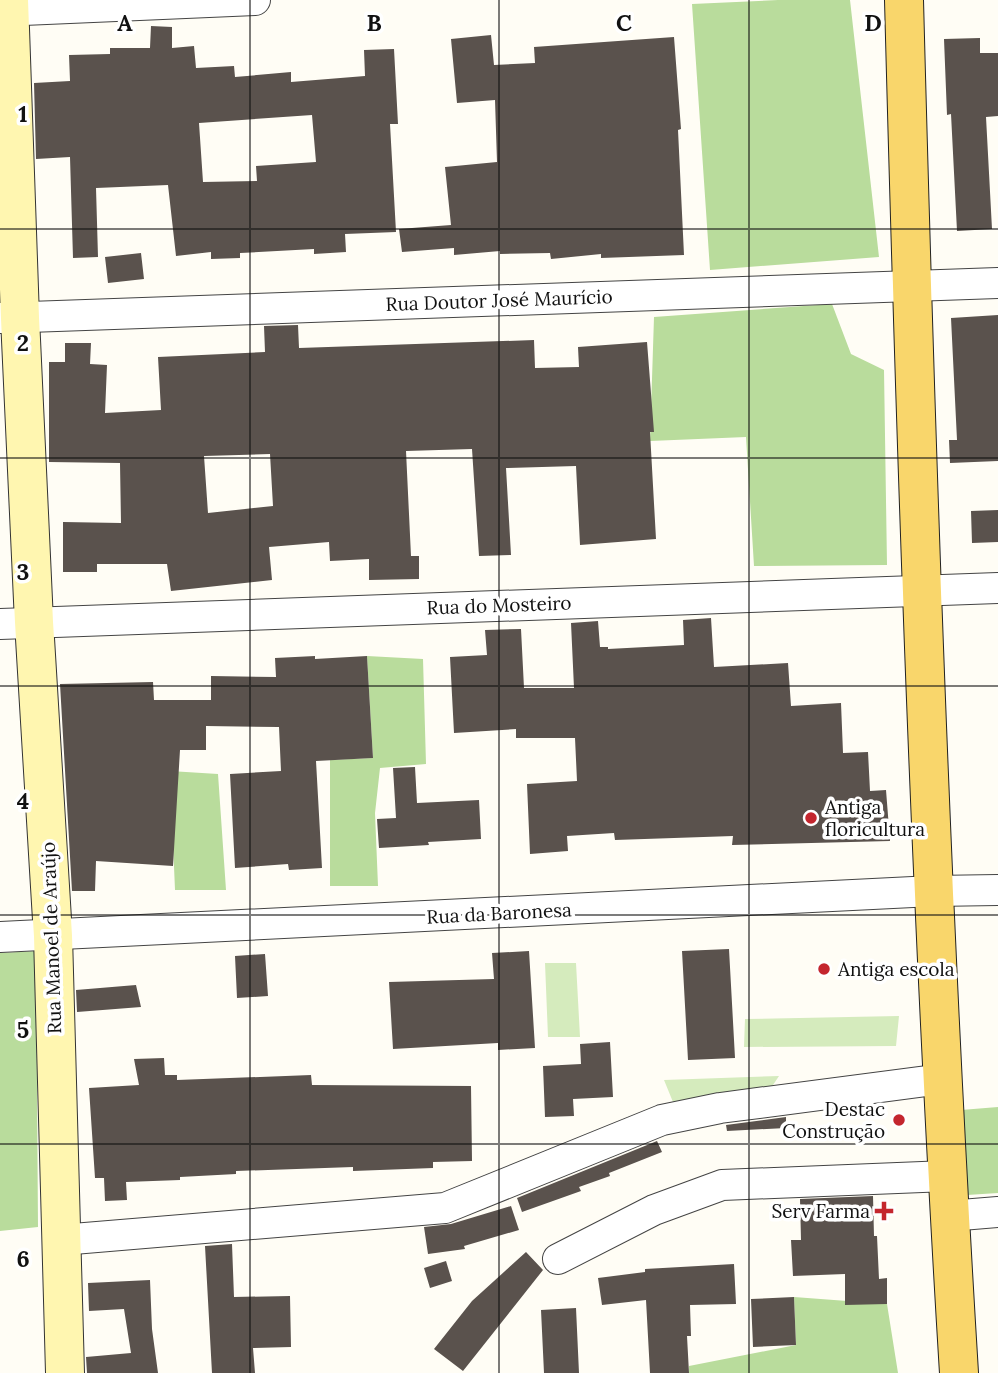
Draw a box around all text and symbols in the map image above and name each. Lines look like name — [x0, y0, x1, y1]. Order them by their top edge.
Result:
text: A — [117, 8, 133, 37]
text: B — [366, 8, 382, 37]
text: C — [616, 8, 632, 37]
text: D — [864, 8, 882, 37]
text: 1 — [18, 99, 28, 128]
street label: Rua Doutor José Maurício — [385, 284, 613, 316]
text: 2 — [17, 328, 29, 357]
text: 3 — [17, 557, 29, 586]
street label: Rua do Mosteiro — [426, 590, 572, 620]
text: 4 — [17, 786, 29, 815]
place label: Antiga floricultura — [824, 795, 925, 841]
marker: Antiga floricultura — [803, 810, 819, 826]
street label: Rua Manoel de Araújo — [36, 842, 66, 1034]
street label: Rua da Baronesa — [426, 897, 572, 929]
place label: Antiga escola — [837, 957, 955, 981]
marker: Antiga escola — [816, 961, 832, 977]
text: 5 — [17, 1015, 29, 1044]
place label: Destac Construção — [782, 1097, 885, 1143]
marker: Destac Construção — [891, 1112, 907, 1128]
place label: Serv Farma — [772, 1199, 870, 1223]
marker: Serv Farma — [876, 1203, 892, 1219]
text: 6 — [16, 1244, 30, 1273]

